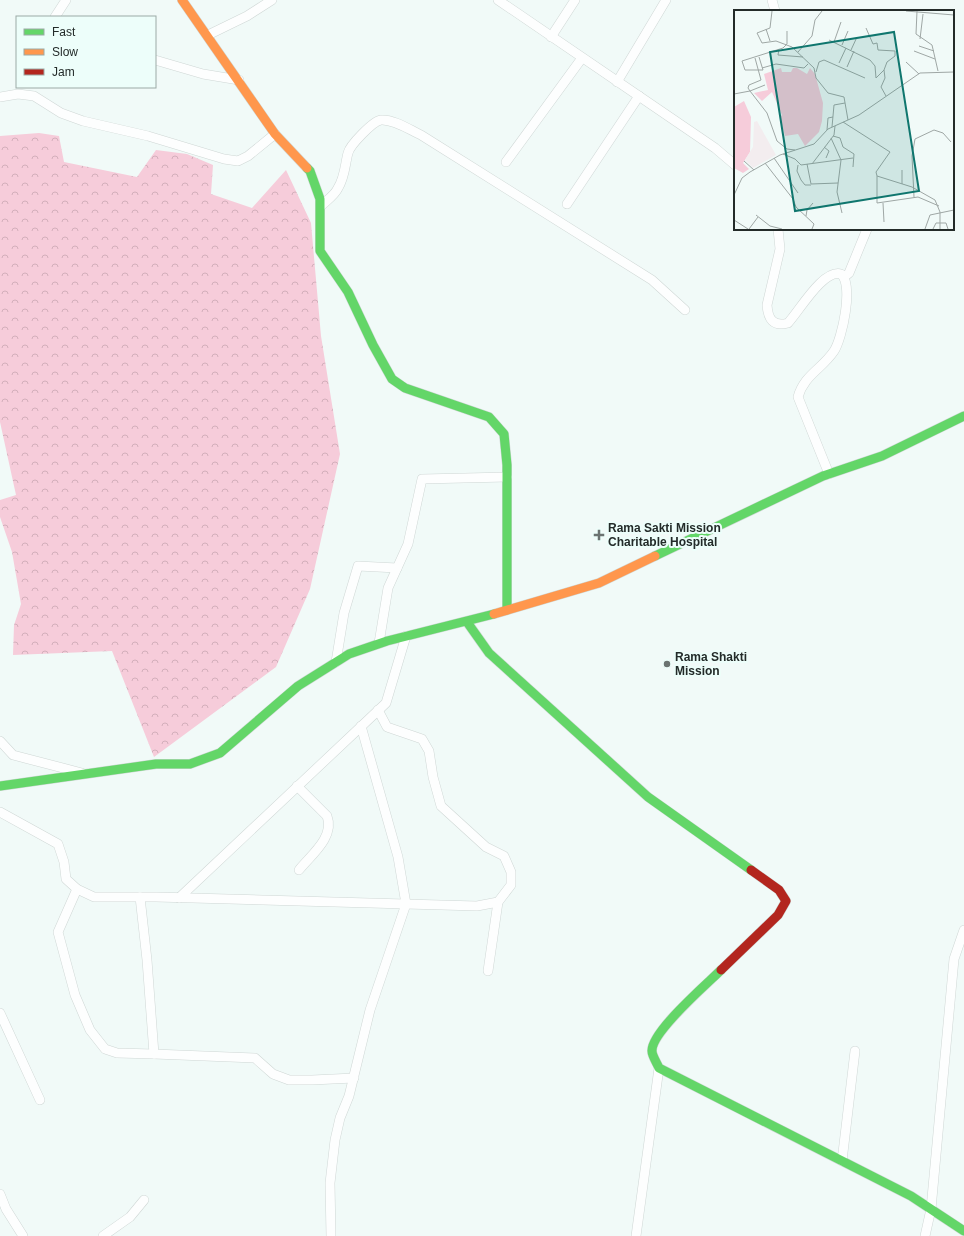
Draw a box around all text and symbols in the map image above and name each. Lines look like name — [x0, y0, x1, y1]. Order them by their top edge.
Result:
inset map — [734, 10, 954, 230]
legend — [16, 16, 156, 88]
text: Fast — [52, 25, 76, 39]
text: Slow — [52, 45, 78, 59]
text: Jam — [52, 65, 75, 79]
place label: Rama Sakti Mission Charitable Hospital — [608, 521, 721, 549]
marker: Rama Sakti Mission Charitable Hospital — [593, 529, 605, 541]
place label: Rama Shakti Mission — [675, 650, 747, 678]
marker: Rama Shakti Mission — [662, 659, 672, 669]

